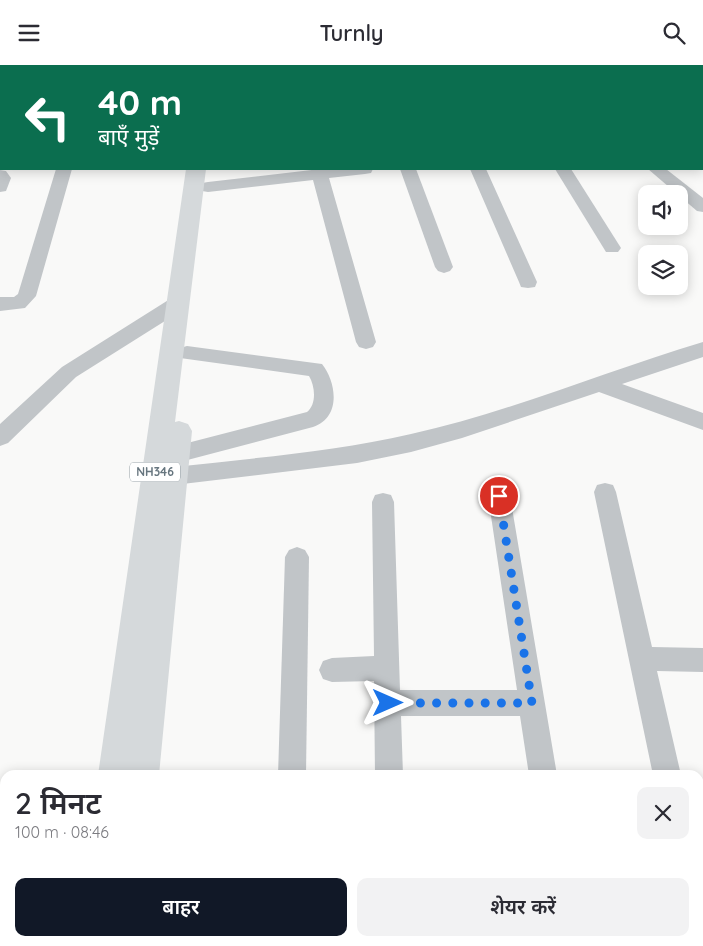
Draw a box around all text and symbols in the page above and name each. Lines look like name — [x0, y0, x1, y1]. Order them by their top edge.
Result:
icon: menu — [15, 19, 43, 47]
text: Turnly — [319, 19, 384, 47]
icon: search — [660, 19, 688, 47]
text: 40 m — [98, 80, 182, 124]
icon: left — [15, 85, 80, 150]
text: बाएँ मुड़ें — [98, 123, 159, 151]
map controls — [638, 185, 688, 295]
button: sound — [638, 185, 688, 235]
button: layers — [638, 245, 688, 295]
road number: NH346 — [130, 463, 180, 482]
pin — [478, 475, 520, 517]
icon: arrive — [485, 482, 513, 510]
position arrow — [361, 676, 413, 728]
text: 2 मिनट — [15, 784, 101, 822]
button: close — [637, 787, 689, 839]
text: 100 m · 08:46 — [15, 822, 109, 842]
button: बाहर — [15, 878, 347, 936]
button: शेयर करें — [357, 878, 689, 936]

